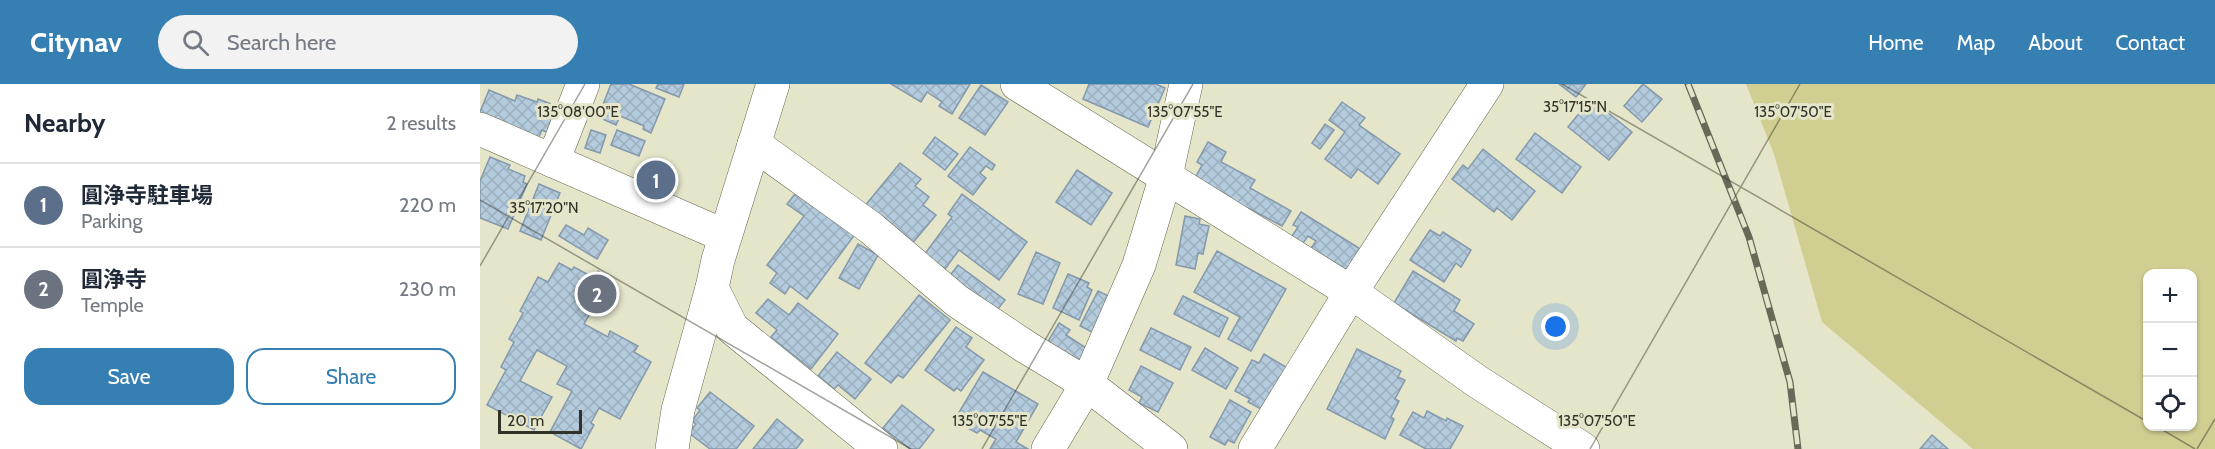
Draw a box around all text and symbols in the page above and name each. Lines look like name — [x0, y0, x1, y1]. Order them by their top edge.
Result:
search box — [158, 15, 578, 69]
text: Citynav — [30, 25, 122, 59]
icon: search — [179, 26, 212, 59]
text: Search here — [227, 29, 336, 56]
text: Home — [1868, 30, 1924, 55]
text: Map — [1957, 30, 1995, 55]
text: About — [2028, 30, 2082, 55]
text: Contact — [2115, 30, 2185, 55]
text: 35°17'15"N — [1543, 98, 1607, 116]
text: 135°08'00"E — [537, 103, 619, 121]
text: 135°07'55"E — [1147, 103, 1223, 121]
text: 135°07'50"E — [1754, 103, 1832, 121]
text: Nearby — [24, 107, 105, 139]
text: 2 results — [386, 111, 456, 135]
pin: 1 — [636, 158, 675, 202]
text: 圓浄寺駐車場 — [81, 182, 213, 209]
text: 1 — [40, 193, 47, 217]
text: 220 m — [399, 193, 456, 217]
text: 35°17'20"N — [509, 199, 579, 217]
text: Parking — [81, 209, 142, 233]
text: 圓浄寺 — [81, 266, 147, 293]
map controls — [2143, 269, 2197, 431]
button: + — [2143, 269, 2197, 323]
pin: 2 — [578, 272, 616, 316]
text: 2 — [38, 277, 49, 301]
text: 230 m — [399, 277, 456, 301]
text: Temple — [81, 293, 144, 317]
your location — [1541, 312, 1570, 341]
button: − — [2143, 323, 2197, 377]
button: Save — [24, 348, 234, 405]
button: Share — [246, 348, 456, 405]
button: locate — [2143, 377, 2197, 431]
scale bar — [498, 407, 582, 434]
text: 20 m — [507, 411, 544, 430]
text: 135°07'55"E — [952, 412, 1028, 430]
text: 135°07'50"E — [1558, 412, 1636, 430]

